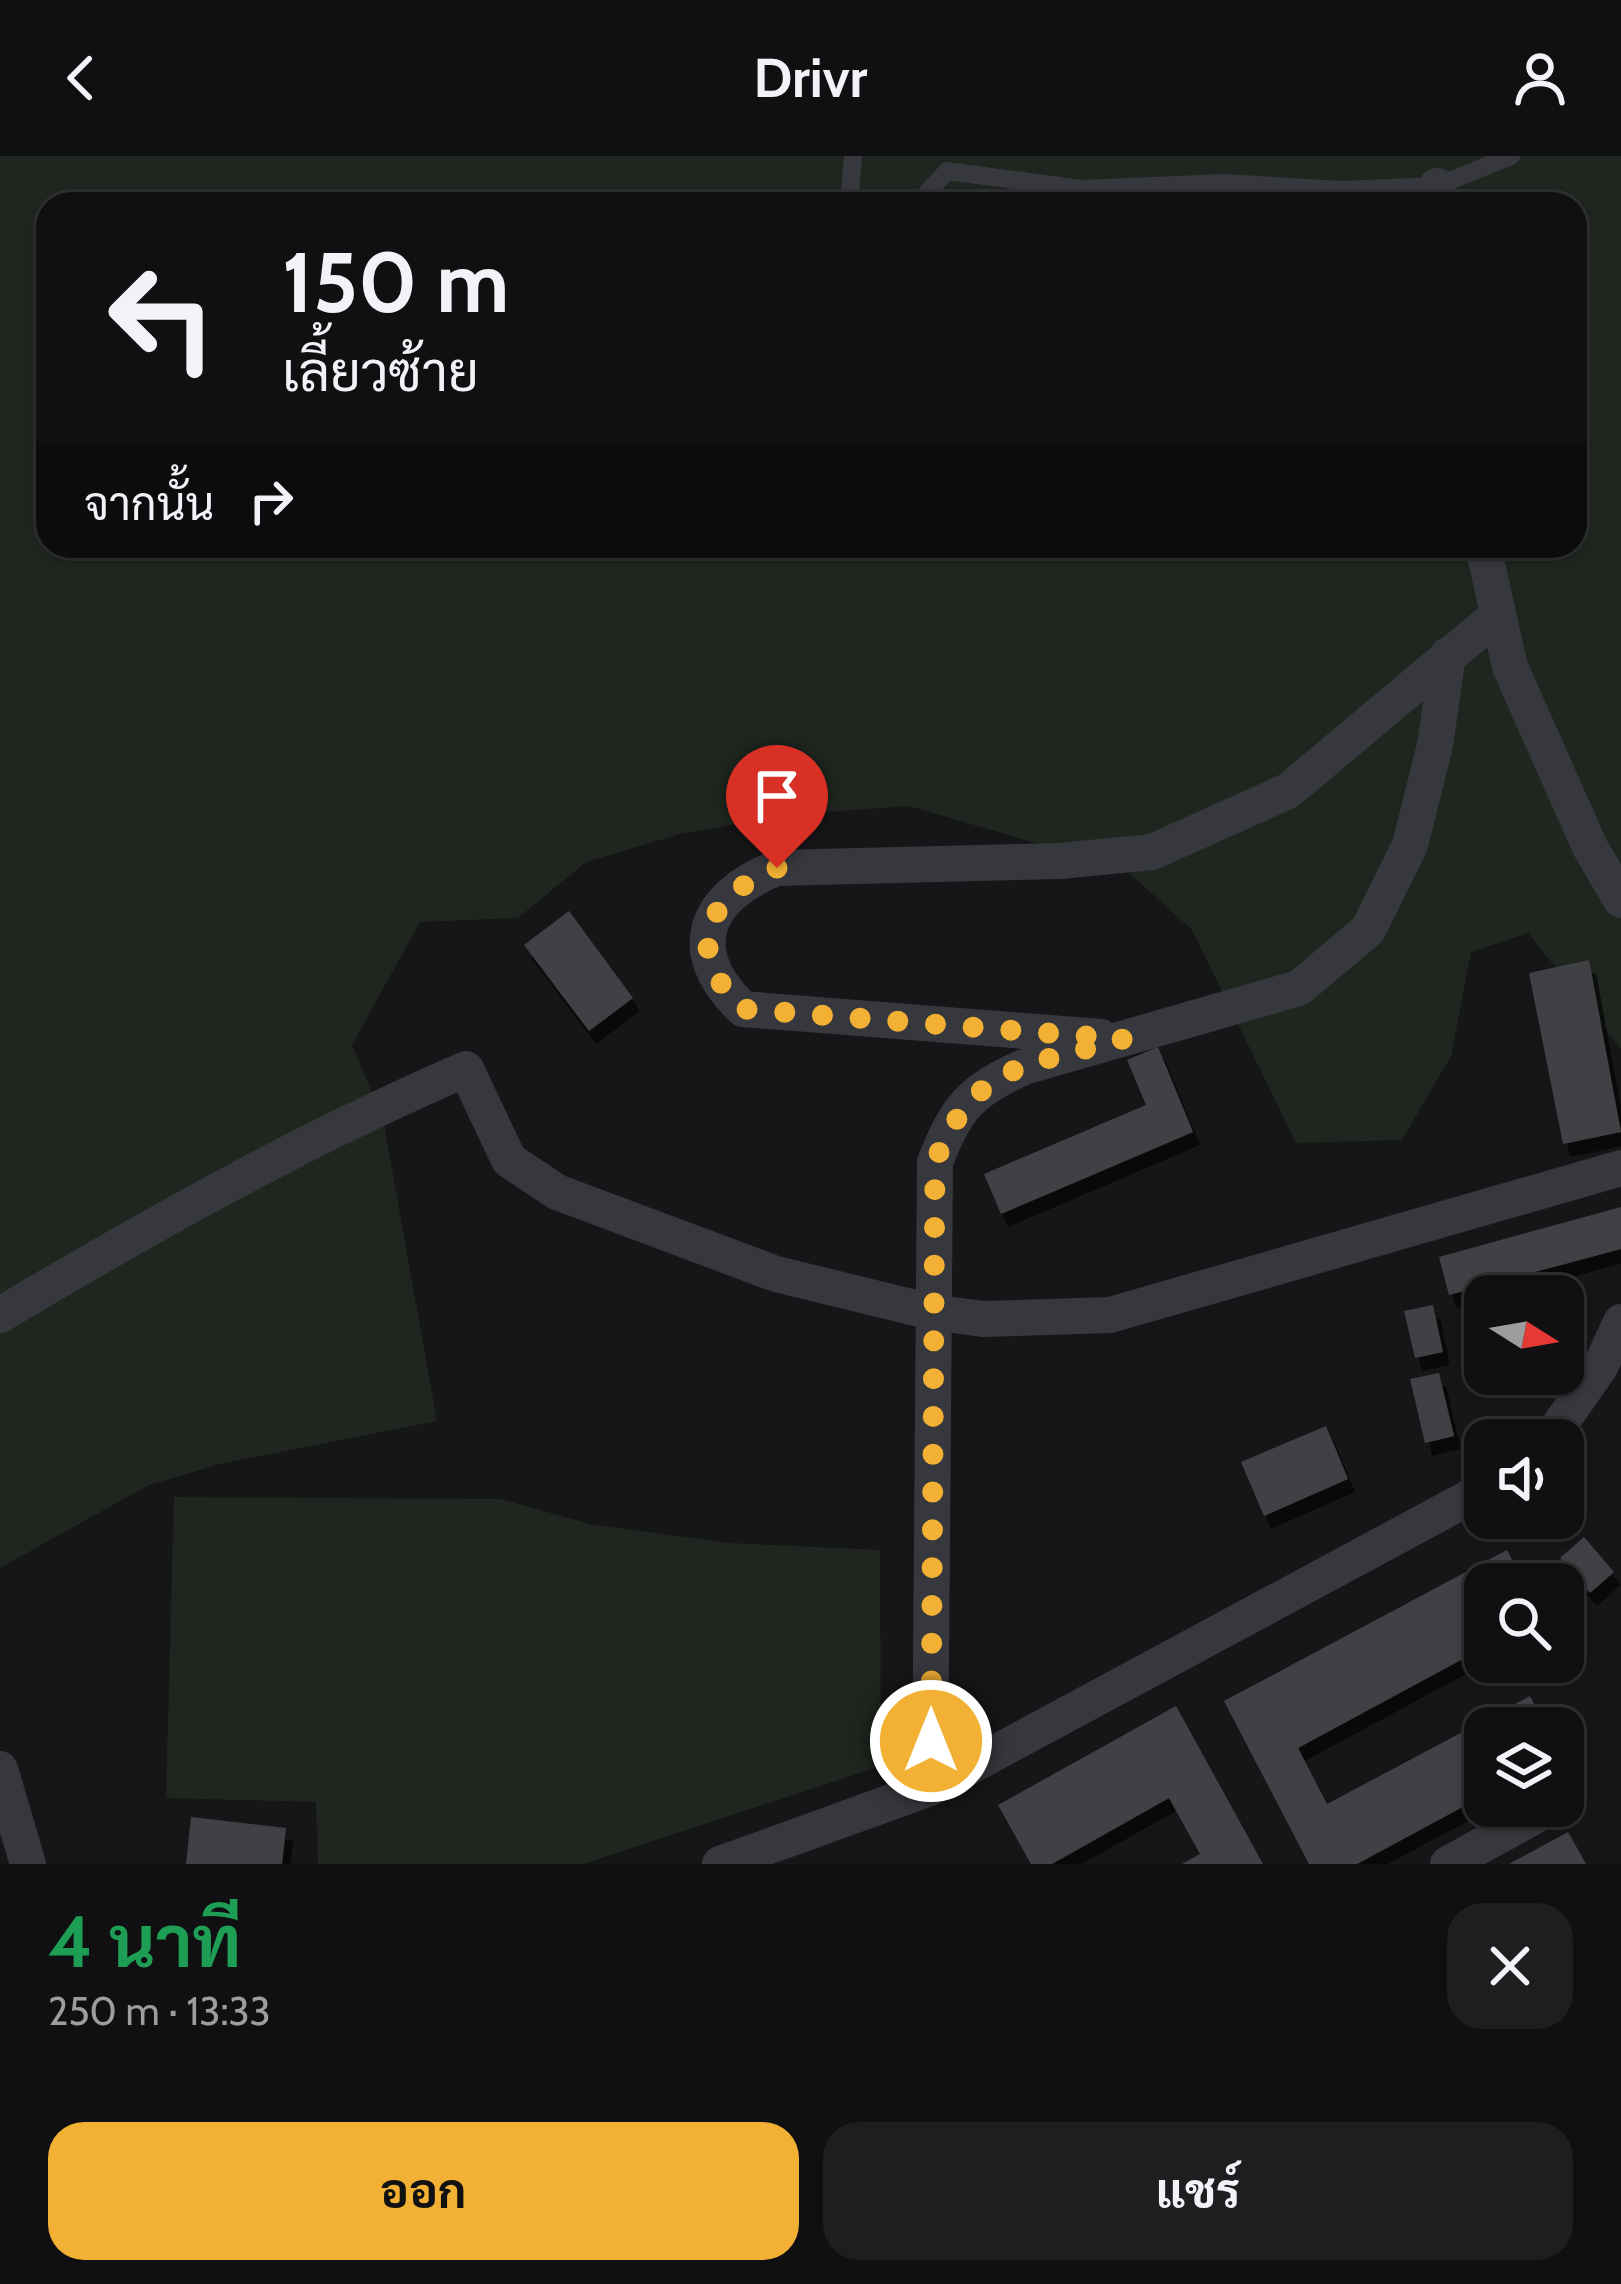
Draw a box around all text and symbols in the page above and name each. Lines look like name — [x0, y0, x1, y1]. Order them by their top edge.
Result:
icon: back — [48, 45, 114, 111]
text: Drivr — [754, 45, 867, 111]
icon: person — [1507, 45, 1573, 111]
text: 150 m — [282, 231, 509, 333]
icon: left — [84, 240, 240, 396]
text: เลี้ยวซ้าย — [282, 339, 479, 405]
icon: right — [238, 468, 304, 534]
text: จากนั้น — [84, 477, 214, 531]
pin — [726, 745, 828, 868]
icon: arrive — [744, 763, 810, 829]
north arrow — [1464, 1275, 1584, 1395]
map controls — [1464, 1275, 1584, 1827]
button: sound — [1464, 1419, 1584, 1539]
button: search — [1464, 1563, 1584, 1683]
position arrow — [868, 1678, 994, 1804]
button: layers — [1464, 1707, 1584, 1827]
text: 4 นาที — [48, 1898, 241, 1985]
button: close — [1447, 1903, 1573, 2029]
text: 250 m · 13:33 — [48, 1987, 271, 2035]
button: ออก — [48, 2122, 799, 2260]
button: แชร์ — [823, 2122, 1573, 2260]

